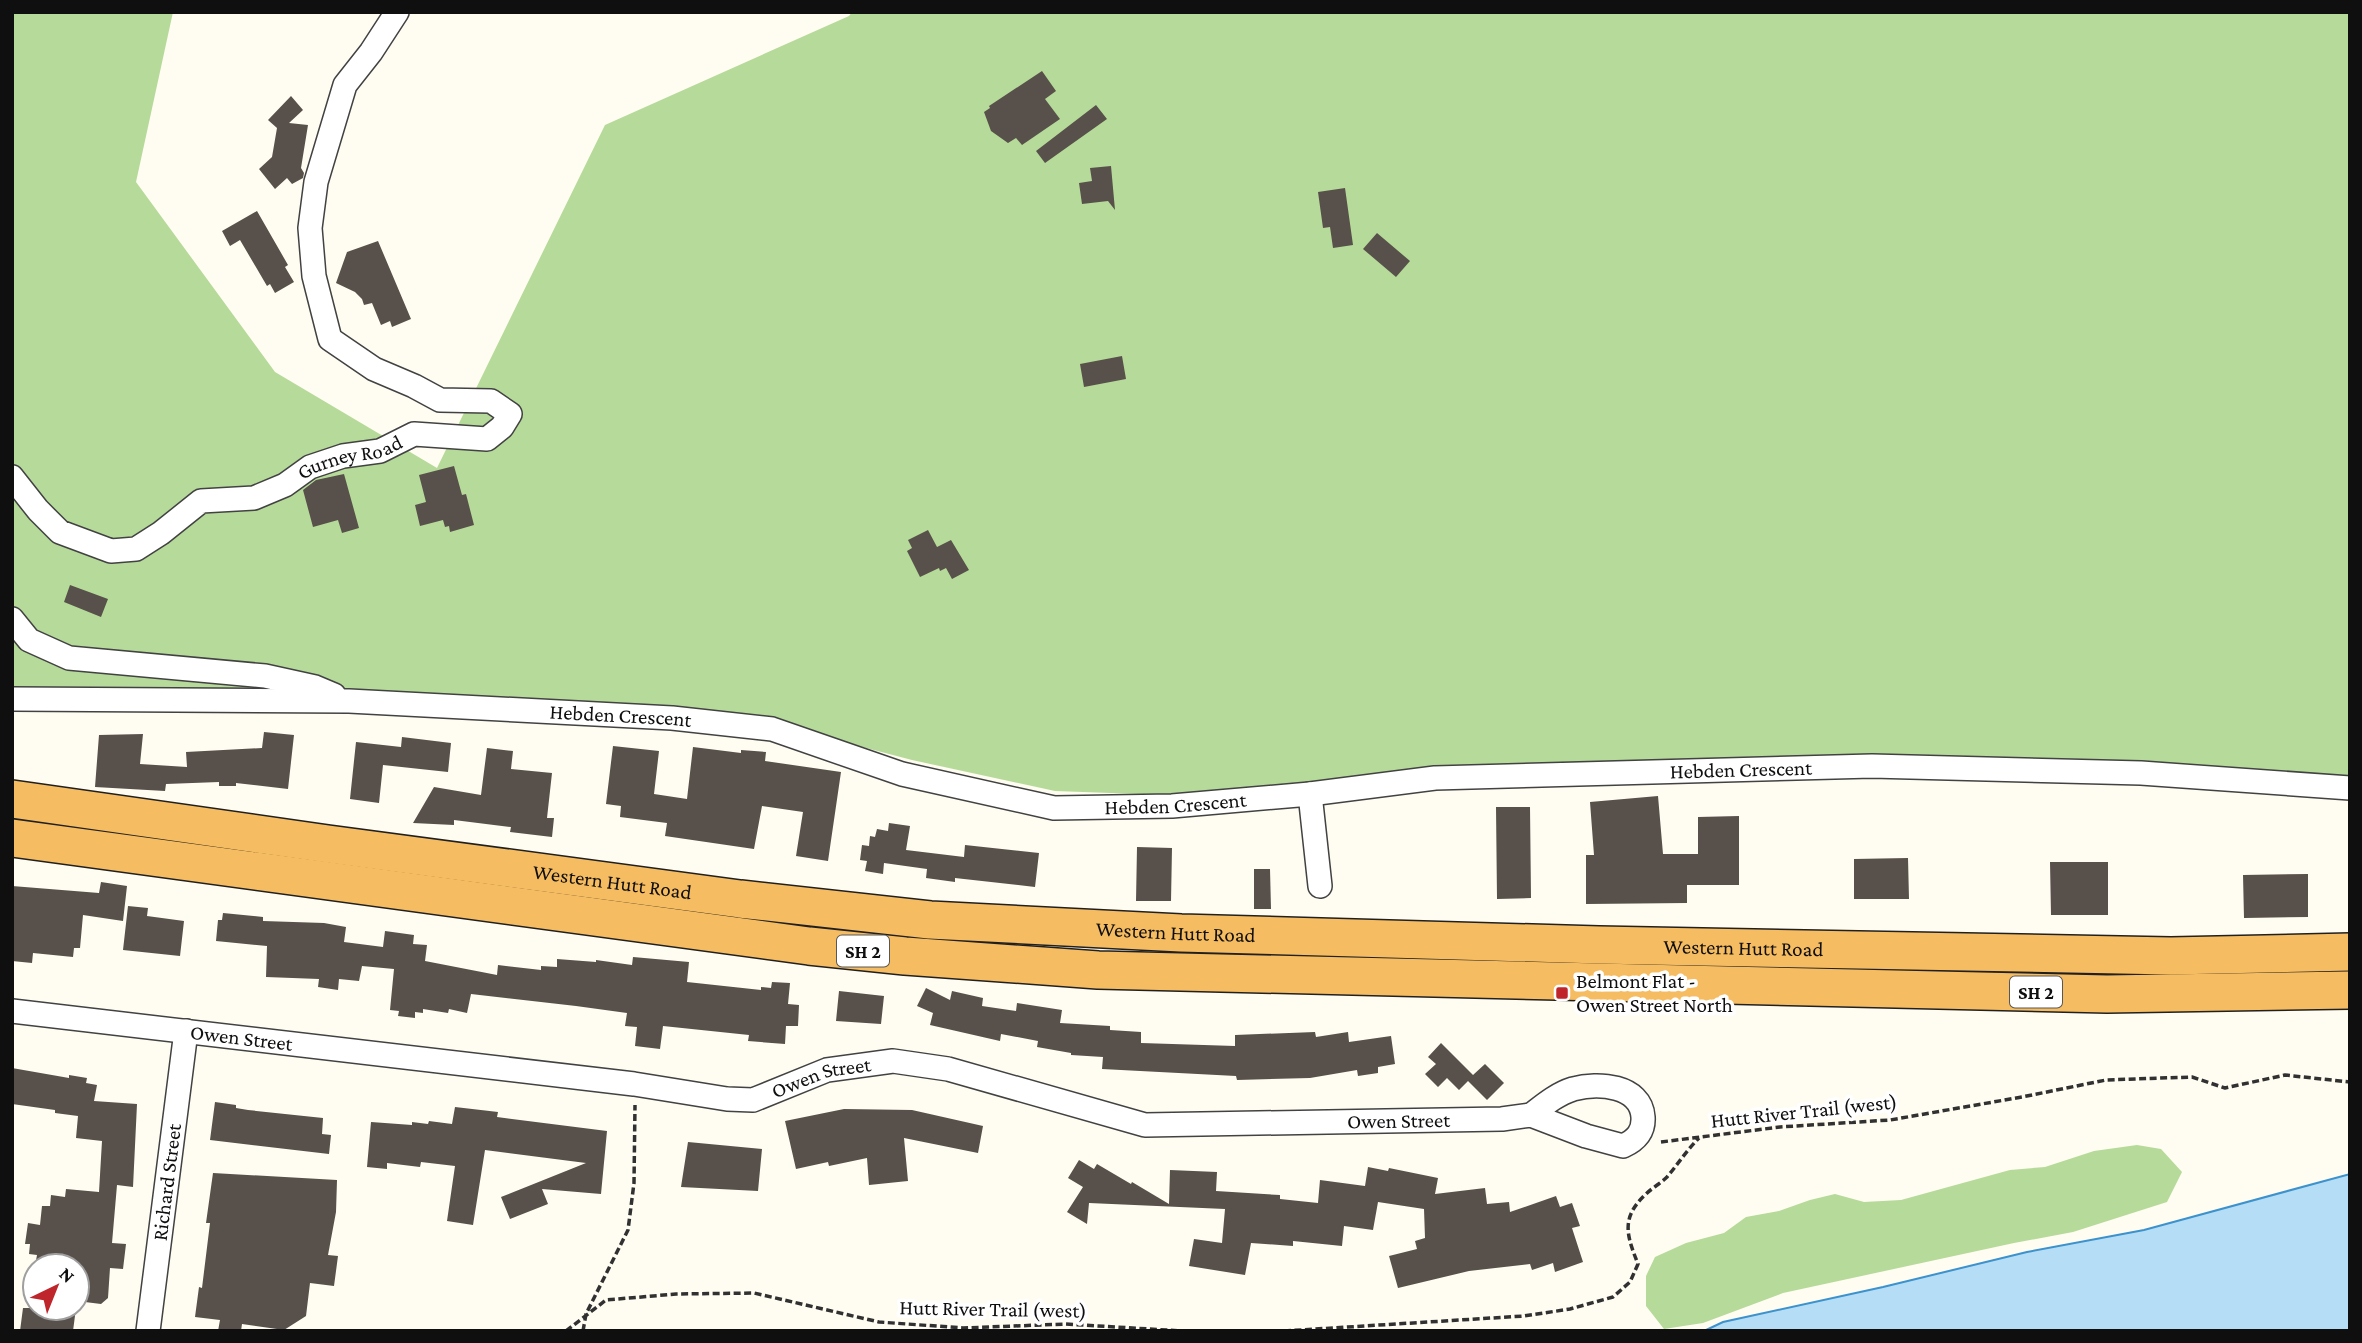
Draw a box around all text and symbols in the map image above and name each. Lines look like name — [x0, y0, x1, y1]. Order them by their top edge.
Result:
street label: Gurney Road — [292, 430, 406, 485]
street label: Hebden Crescent — [549, 700, 694, 732]
street label: Hebden Crescent — [1670, 756, 1813, 784]
street label: Hebden Crescent — [1104, 787, 1249, 819]
street label: Western Hutt Road — [531, 859, 693, 904]
street label: Western Hutt Road — [1095, 917, 1256, 947]
street label: Western Hutt Road — [1663, 934, 1824, 961]
road number: SH 2 — [837, 936, 889, 967]
place label: Belmont Flat - Owen Street North — [1576, 969, 1733, 1017]
road number: SH 2 — [2010, 976, 2062, 1008]
marker: Belmont Flat - Owen Street North — [1554, 985, 1570, 1001]
street label: Owen Street — [189, 1020, 295, 1056]
street label: Owen Street — [768, 1052, 873, 1103]
street label: Hutt River Trail (west) — [1710, 1089, 1898, 1133]
street label: Owen Street — [1347, 1108, 1451, 1134]
street label: Richard Street — [148, 1121, 186, 1242]
north arrow — [21, 1252, 91, 1322]
text: N — [55, 1263, 79, 1287]
street label: Hutt River Trail (west) — [899, 1295, 1087, 1323]

